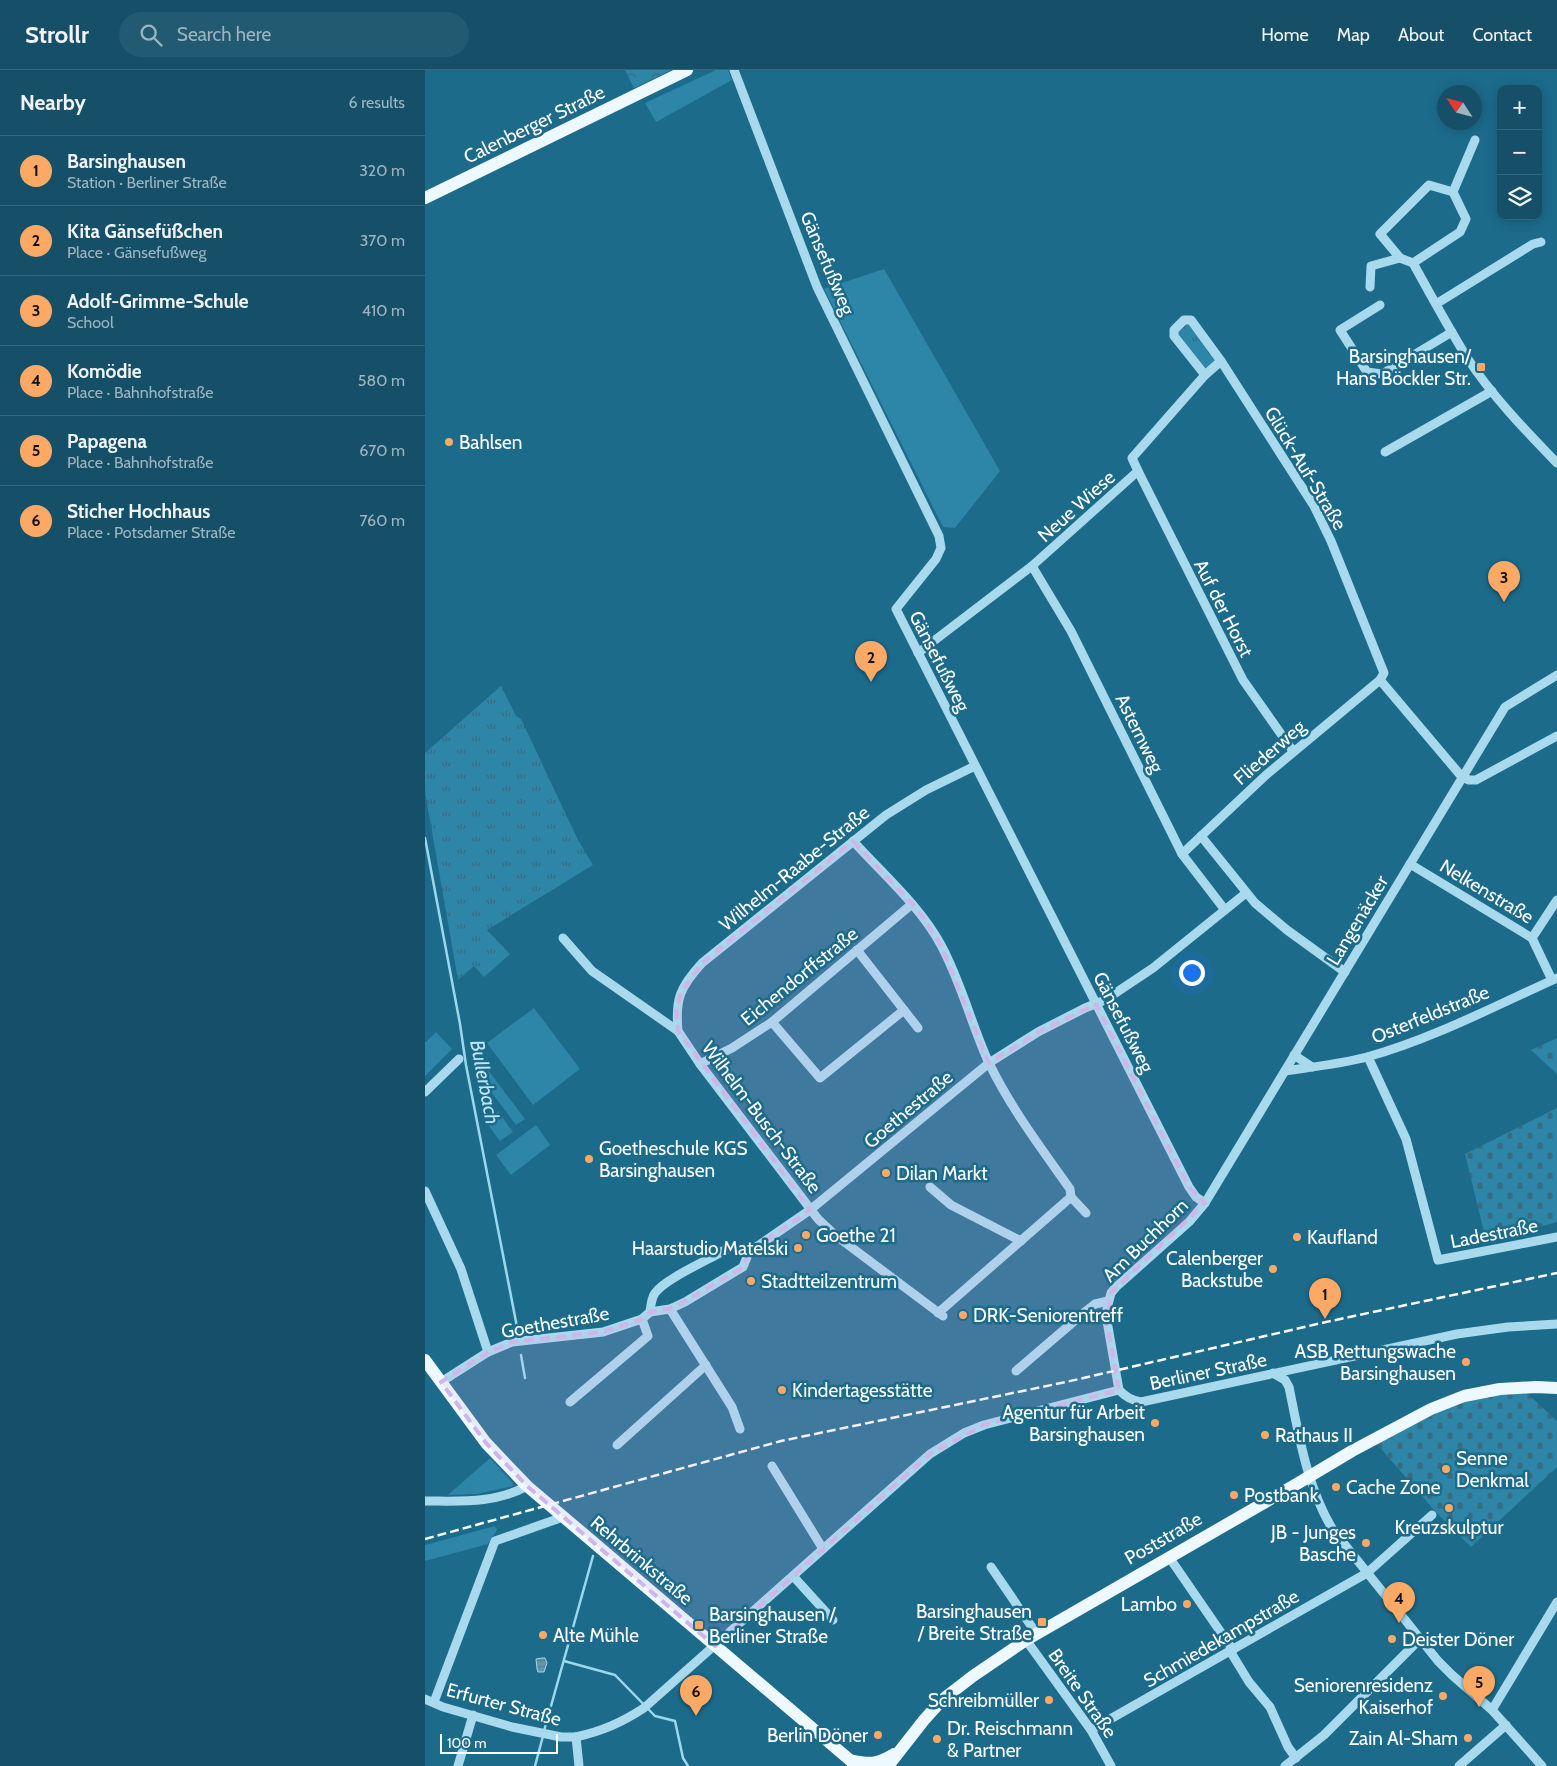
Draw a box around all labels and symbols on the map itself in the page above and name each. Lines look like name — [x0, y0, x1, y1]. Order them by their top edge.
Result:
street label: Calenberger Straße — [460, 80, 609, 169]
north arrow — [1437, 85, 1482, 130]
street label: Gänsefußweg — [795, 208, 860, 319]
place label: Barsinghausen/ Hans Böckler Str. — [1336, 345, 1472, 390]
marker: Barsinghausen/ Hans Böckler Str. — [1475, 361, 1487, 373]
street label: Glück-Auf-Straße — [1260, 402, 1352, 534]
place label: Bahlsen — [459, 431, 522, 454]
marker: Bahlsen — [443, 436, 455, 448]
street label: Neue Wiese — [1033, 466, 1120, 547]
street label: Auf der Horst — [1189, 556, 1258, 661]
pin: 3 — [1488, 561, 1520, 602]
street label: Gänsefußweg — [904, 607, 975, 716]
pin: 2 — [855, 641, 887, 682]
street label: Asternweg — [1111, 690, 1169, 777]
street label: Fliederweg — [1229, 715, 1310, 790]
street label: Wilhelm-Raabe-Straße — [715, 801, 874, 936]
street label: Nelkenstraße — [1436, 854, 1538, 929]
street label: Langenäcker — [1322, 871, 1393, 969]
street label: Eichendorffstraße — [736, 922, 863, 1031]
your location — [1179, 960, 1205, 986]
street label: Gänsefußweg — [1088, 968, 1159, 1077]
street label: Osterfeldstraße — [1368, 980, 1493, 1049]
street label: Wilhelm-Busch-Straße — [697, 1037, 826, 1198]
water label: Bullerbach — [465, 1038, 505, 1126]
street label: Goethestraße — [859, 1065, 958, 1153]
place label: Goetheschule KGS Barsinghausen — [599, 1137, 748, 1182]
marker: Goetheschule KGS Barsinghausen — [583, 1153, 595, 1165]
place label: Dilan Markt — [896, 1162, 988, 1185]
marker: Dilan Markt — [880, 1167, 892, 1179]
street label: Am Buchhorn — [1098, 1194, 1193, 1287]
street label: Ladestraße — [1448, 1214, 1540, 1253]
place label: Goethe 21 — [816, 1224, 896, 1247]
place label: Kaufland — [1307, 1226, 1378, 1249]
marker: Goethe 21 — [800, 1229, 812, 1241]
marker: Kaufland — [1291, 1231, 1303, 1243]
place label: Haarstudio Matelski — [632, 1237, 788, 1260]
marker: Haarstudio Matelski — [792, 1242, 804, 1254]
place label: Calenberger Backstube — [1166, 1247, 1263, 1292]
marker: Calenberger Backstube — [1267, 1263, 1279, 1275]
place label: Stadtteilzentrum — [761, 1270, 897, 1293]
marker: Stadtteilzentrum — [745, 1275, 757, 1287]
pin: 1 — [1309, 1278, 1341, 1319]
street label: Goethestraße — [499, 1302, 611, 1343]
place label: DRK-Seniorentreff — [973, 1304, 1124, 1327]
marker: DRK-Seniorentreff — [957, 1309, 969, 1321]
place label: ASB Rettungswache Barsinghausen — [1295, 1340, 1456, 1385]
street label: Berliner Straße — [1147, 1348, 1269, 1395]
marker: ASB Rettungswache Barsinghausen — [1460, 1356, 1472, 1368]
place label: Kindertagesstätte — [792, 1379, 933, 1402]
marker: Kindertagesstätte — [776, 1384, 788, 1396]
place label: Agentur für Arbeit Barsinghausen — [1002, 1401, 1146, 1446]
marker: Agentur für Arbeit Barsinghausen — [1149, 1417, 1161, 1429]
place label: Rathaus II — [1275, 1424, 1353, 1447]
marker: Rathaus II — [1259, 1429, 1271, 1441]
place label: Senne Denkmal — [1456, 1447, 1529, 1492]
marker: Senne Denkmal — [1440, 1463, 1452, 1475]
place label: Cache Zone — [1346, 1476, 1441, 1499]
marker: Cache Zone — [1330, 1481, 1342, 1493]
place label: Postbank — [1244, 1484, 1319, 1507]
marker: Postbank — [1228, 1489, 1240, 1501]
marker: Kreuzskulptur — [1443, 1502, 1455, 1514]
street label: Poststraße — [1121, 1507, 1206, 1570]
street label: Rehrbrinkstraße — [586, 1511, 698, 1610]
place label: Kreuzskulptur — [1395, 1516, 1503, 1539]
place label: JB - Junges Basche — [1270, 1521, 1356, 1566]
marker: JB - Junges Basche — [1360, 1537, 1372, 1549]
pin: 4 — [1383, 1582, 1415, 1623]
street label: Schmiedekampstraße — [1140, 1585, 1303, 1692]
place label: Lambo — [1121, 1593, 1177, 1616]
marker: Lambo — [1181, 1598, 1193, 1610]
place label: Barsinghausen / Breite Straße — [916, 1600, 1032, 1645]
place label: Barsinghausen / Berliner Straße — [709, 1603, 836, 1648]
marker: Barsinghausen / Breite Straße — [1036, 1616, 1048, 1628]
marker: Barsinghausen / Berliner Straße — [693, 1619, 705, 1631]
place label: Alte Mühle — [553, 1624, 639, 1647]
place label: Deister Döner — [1402, 1628, 1514, 1651]
marker: Alte Mühle — [537, 1629, 549, 1641]
marker: Deister Döner — [1386, 1633, 1398, 1645]
street label: Breite Straße — [1043, 1644, 1122, 1743]
pin: 5 — [1463, 1666, 1495, 1707]
place label: Seniorenresidenz Kaiserhof — [1294, 1674, 1434, 1719]
pin: 6 — [680, 1675, 712, 1716]
street label: Erfurter Straße — [444, 1678, 564, 1731]
place label: Schreibmüller — [928, 1689, 1039, 1712]
marker: Seniorenresidenz Kaiserhof — [1437, 1690, 1449, 1702]
marker: Schreibmüller — [1043, 1694, 1055, 1706]
place label: Dr. Reischmann & Partner — [947, 1717, 1073, 1762]
place label: Berlin Döner — [767, 1724, 868, 1747]
place label: Zain Al-Sham — [1349, 1727, 1458, 1750]
marker: Berlin Döner — [872, 1729, 884, 1741]
scale bar — [440, 1731, 557, 1754]
marker: Zain Al-Sham — [1462, 1732, 1474, 1744]
marker: Dr. Reischmann & Partner — [931, 1733, 943, 1745]

